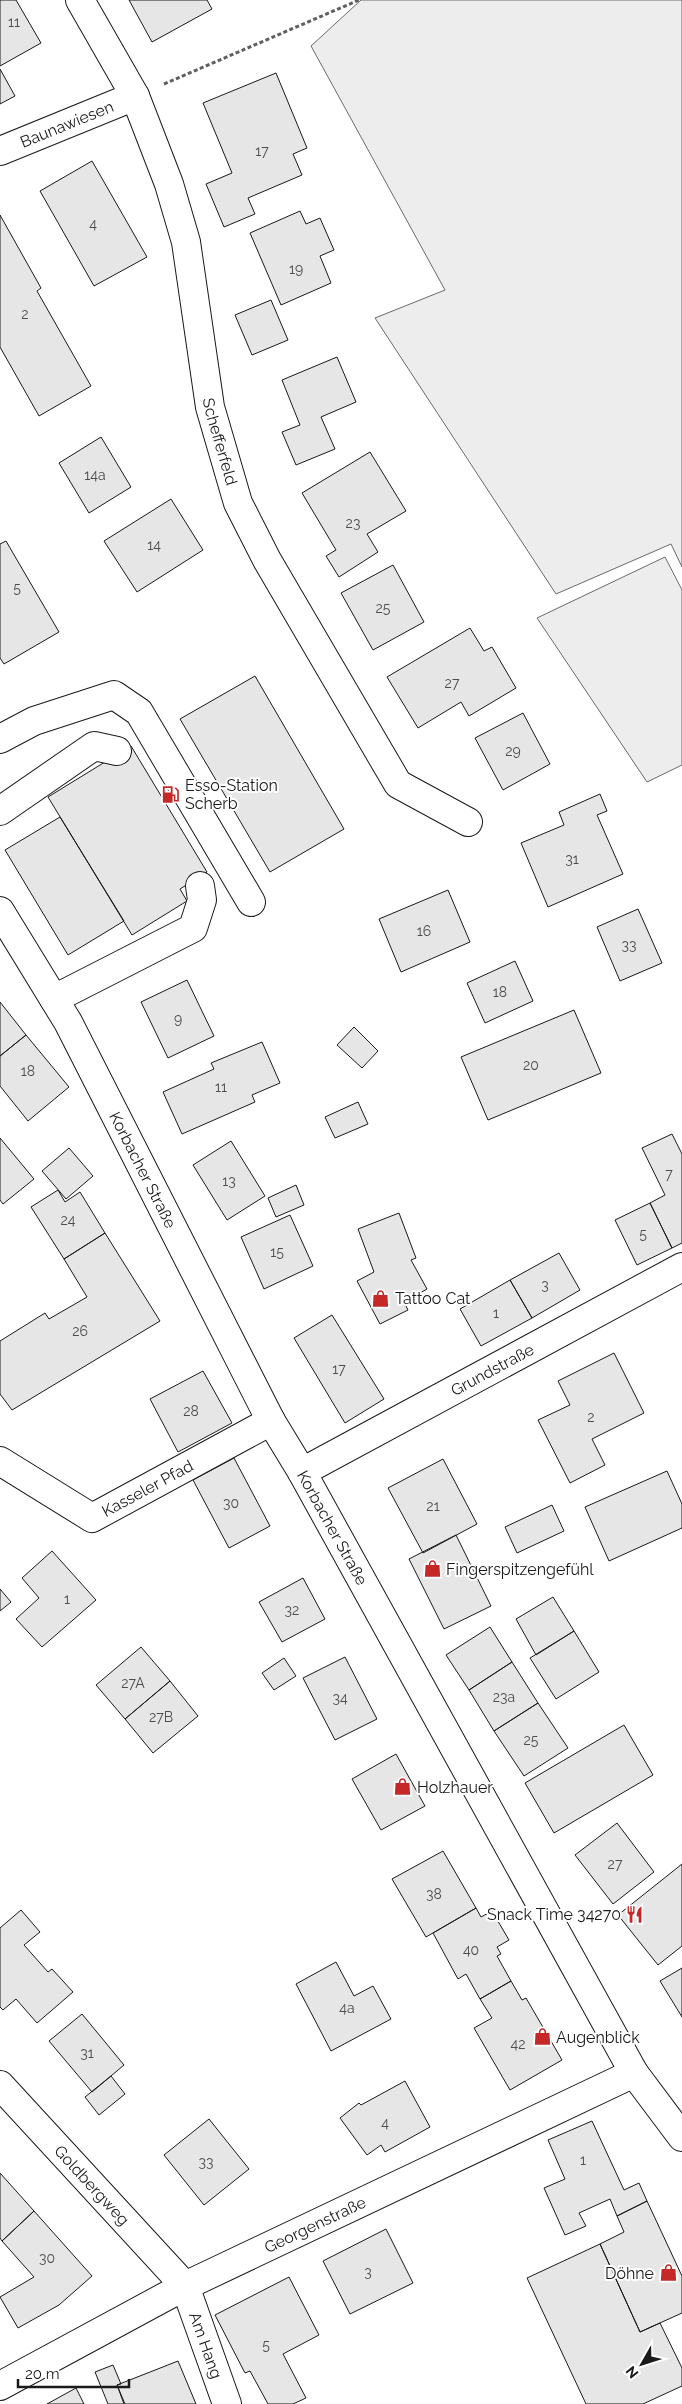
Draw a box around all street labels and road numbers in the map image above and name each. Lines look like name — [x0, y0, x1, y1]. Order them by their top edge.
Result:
street label: Baunawiesen — [17, 97, 116, 152]
street label: Schefferfeld — [199, 397, 241, 487]
street label: Korbacher Straße — [105, 1109, 180, 1231]
street label: Grundstraße — [448, 1340, 537, 1400]
street label: Kasseler Pfad — [99, 1456, 196, 1521]
street label: Korbacher Straße — [293, 1467, 372, 1588]
street label: Goldbergweg — [50, 2141, 133, 2229]
street label: Georgenstraße — [261, 2193, 369, 2257]
street label: Am Hang — [185, 2310, 226, 2381]

